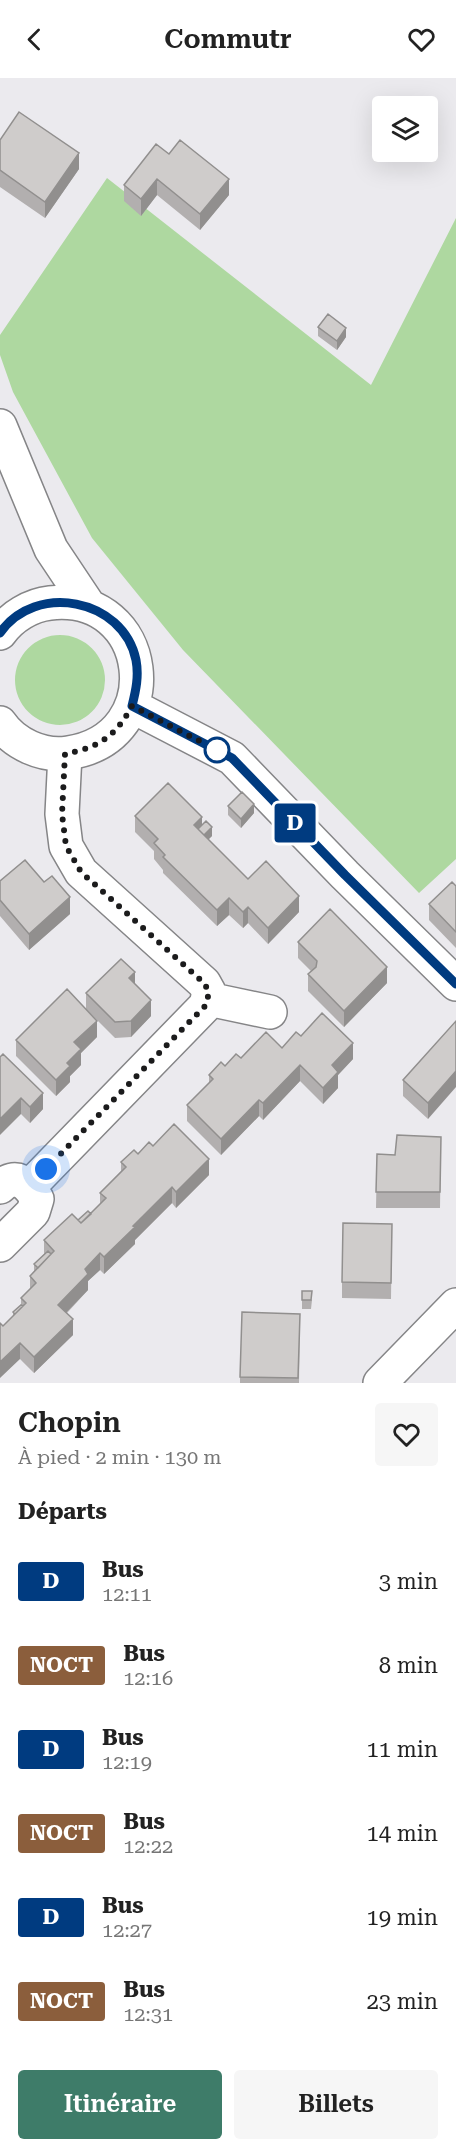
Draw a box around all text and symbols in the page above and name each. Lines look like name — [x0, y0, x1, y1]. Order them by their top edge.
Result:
icon: back — [18, 23, 51, 56]
text: Commutr — [164, 23, 292, 55]
icon: heart — [405, 23, 438, 56]
map controls — [372, 96, 438, 162]
button: layers — [372, 96, 438, 162]
unlabelled marker — [204, 737, 230, 763]
line badge: D — [276, 804, 314, 842]
text: D — [287, 811, 303, 835]
your location — [31, 1154, 61, 1184]
button: heart — [375, 1403, 438, 1466]
text: Chopin — [18, 1406, 121, 1439]
text: À pied · 2 min · 130 m — [18, 1445, 221, 1469]
text: Départs — [18, 1499, 107, 1524]
text: Bus — [102, 1557, 144, 1582]
text: D — [43, 1569, 59, 1593]
text: 3 min — [379, 1569, 438, 1594]
text: 12:11 — [102, 1582, 152, 1606]
text: Bus — [123, 1641, 165, 1666]
text: NOCT — [30, 1653, 93, 1677]
text: 8 min — [379, 1653, 438, 1678]
text: 12:16 — [123, 1666, 173, 1690]
text: Bus — [102, 1725, 144, 1750]
text: D — [43, 1737, 59, 1761]
text: 11 min — [367, 1737, 438, 1762]
text: 12:19 — [102, 1750, 152, 1774]
text: Bus — [123, 1809, 165, 1834]
text: NOCT — [30, 1821, 93, 1845]
text: 14 min — [367, 1821, 438, 1846]
text: 12:22 — [123, 1834, 173, 1858]
text: Bus — [102, 1893, 144, 1918]
text: D — [43, 1905, 59, 1929]
text: 19 min — [367, 1905, 438, 1930]
text: 12:27 — [102, 1918, 152, 1942]
text: Bus — [123, 1977, 165, 2002]
text: NOCT — [30, 1989, 93, 2013]
text: 23 min — [367, 1989, 438, 2014]
text: 12:31 — [123, 2002, 173, 2026]
button: Itinéraire — [18, 2070, 222, 2139]
button: Billets — [234, 2070, 438, 2139]

